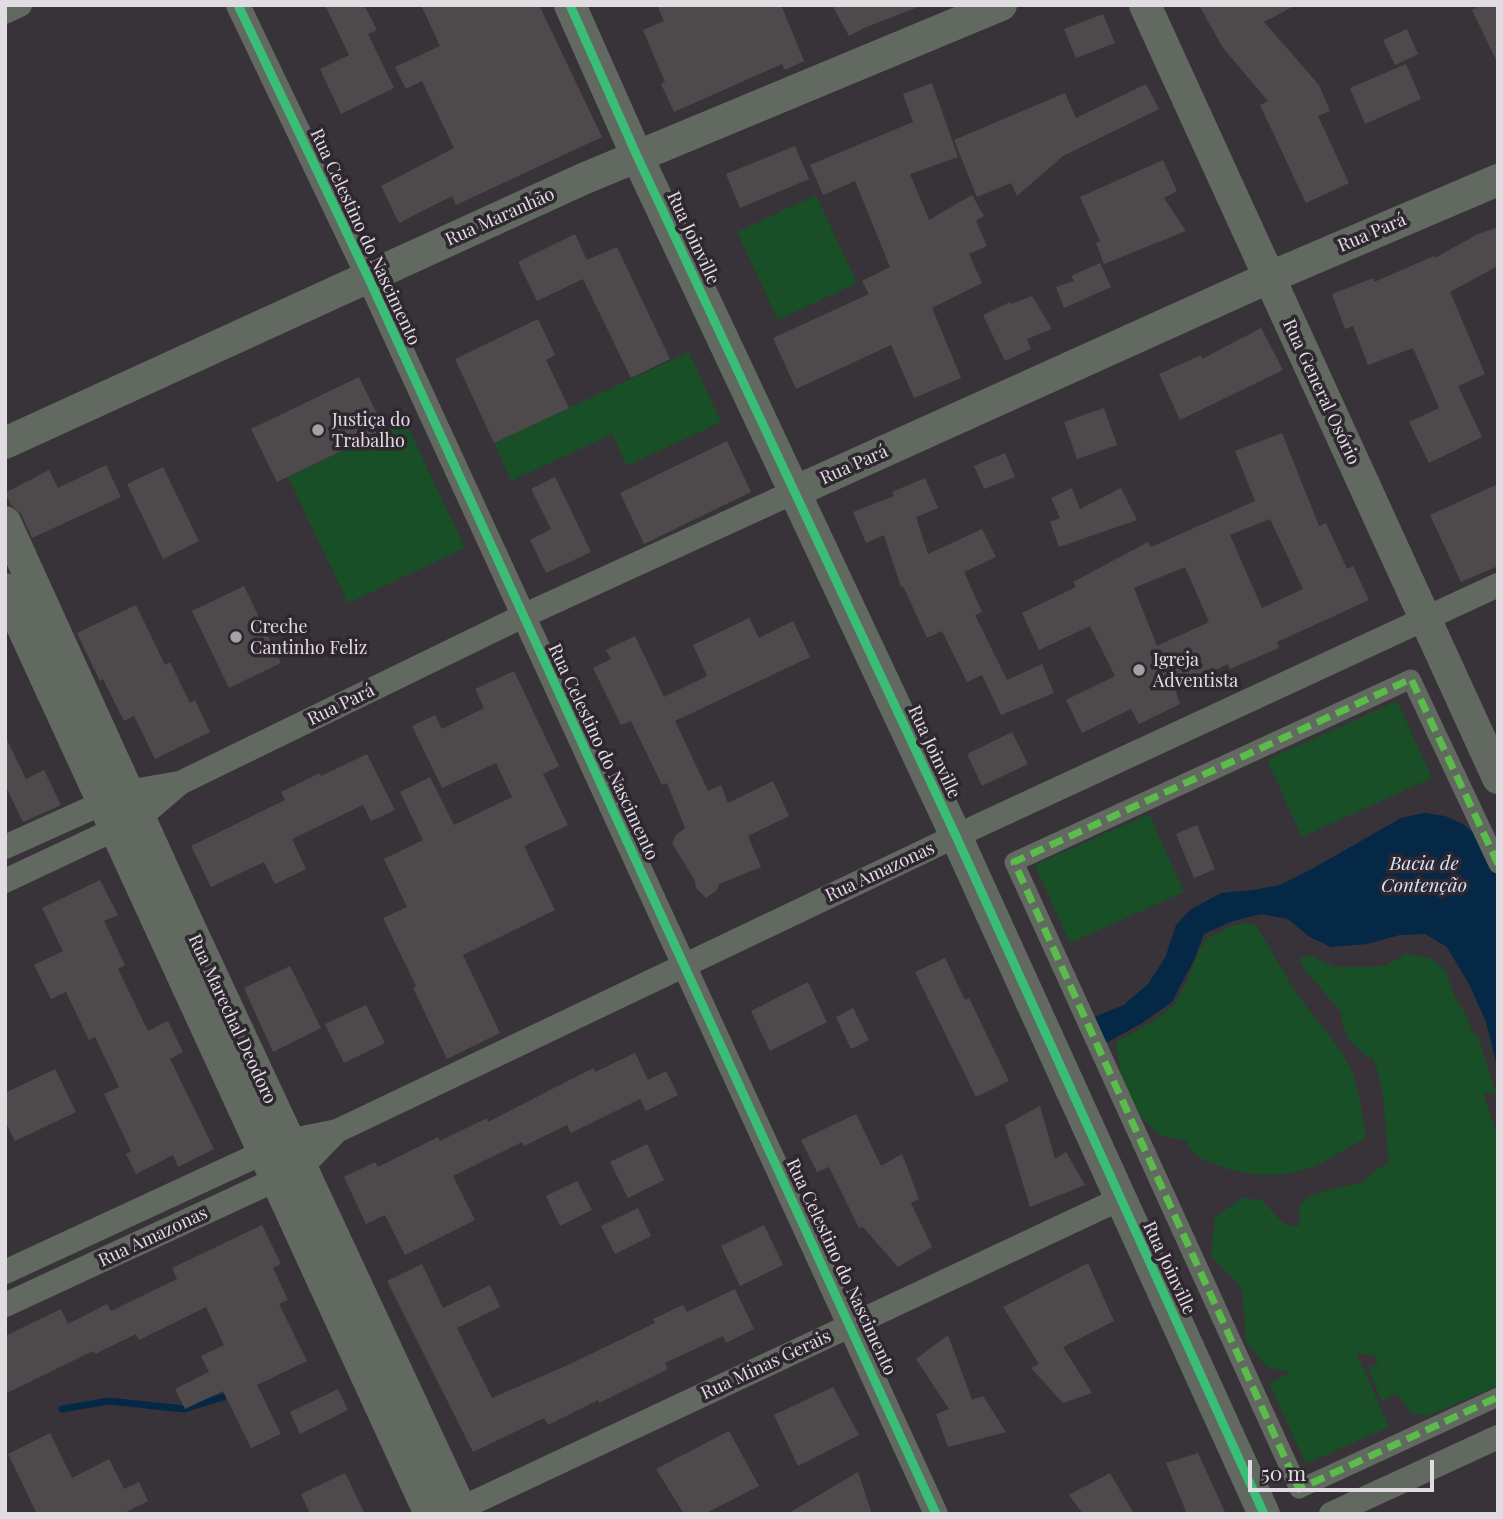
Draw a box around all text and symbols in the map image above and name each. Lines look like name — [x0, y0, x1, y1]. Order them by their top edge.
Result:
street label: Rua Celestino do Nascimento — [305, 125, 425, 349]
street label: Rua Maranhão — [442, 183, 558, 251]
street label: Rua Joinville — [662, 188, 724, 288]
street label: Rua Pará — [1335, 209, 1409, 257]
street label: Rua General Osório — [1278, 316, 1364, 468]
place label: Justiça do Trabalho — [332, 409, 410, 452]
marker: Justiça do Trabalho — [310, 422, 326, 438]
street label: Rua Pará — [817, 441, 891, 489]
place label: Creche Cantinho Feliz — [250, 616, 367, 658]
marker: Creche Cantinho Feliz — [228, 629, 244, 645]
street label: Rua Celestino do Nascimento — [543, 640, 663, 864]
place label: Igreja Adventista — [1153, 649, 1238, 692]
marker: Igreja Adventista — [1131, 662, 1147, 678]
street label: Rua Pará — [304, 680, 378, 730]
street label: Rua Joinville — [903, 702, 965, 802]
street label: Rua Amazonas — [822, 837, 938, 907]
water label: Bacia de Contenção — [1381, 853, 1467, 897]
street label: Rua Marechal Deodoro — [183, 931, 281, 1107]
street label: Rua Celestino do Nascimento — [781, 1155, 901, 1379]
street label: Rua Amazonas — [95, 1202, 211, 1272]
street label: Rua Joinville — [1138, 1218, 1200, 1318]
street label: Rua Minas Gerais — [698, 1325, 834, 1405]
scale bar — [1251, 1446, 1436, 1490]
text: 50 m — [1261, 1458, 1306, 1486]

